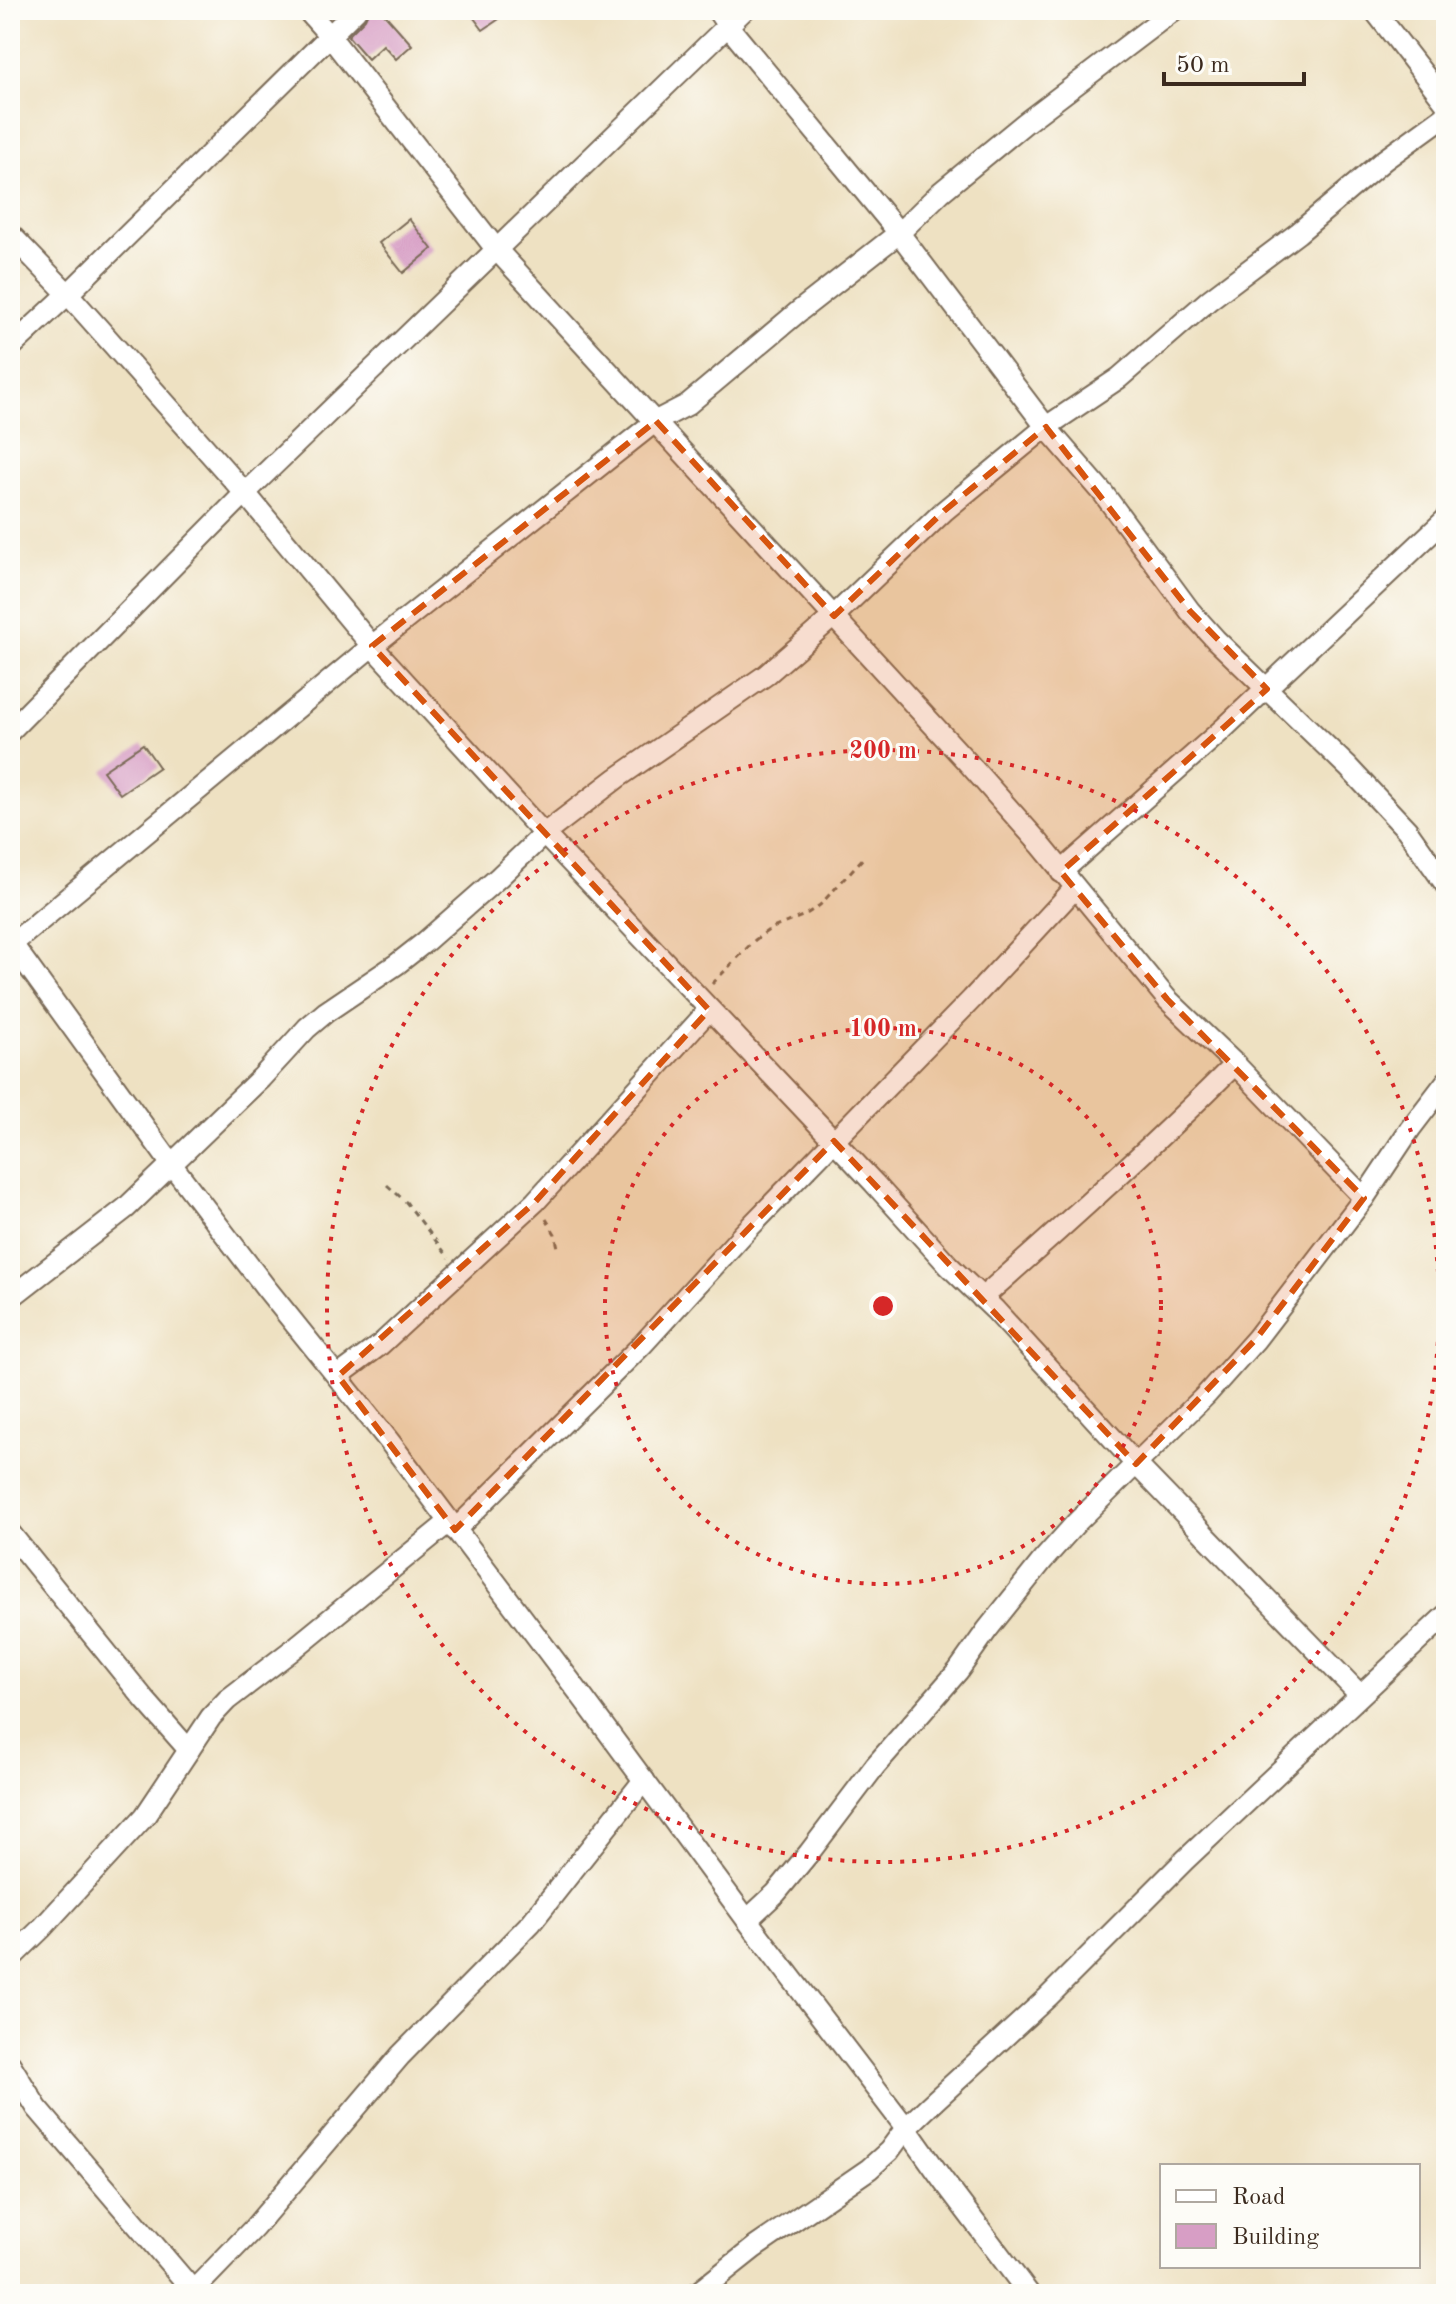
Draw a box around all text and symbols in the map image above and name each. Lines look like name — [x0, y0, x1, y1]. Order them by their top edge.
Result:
scale bar — [1164, 36, 1304, 86]
text: 50 m — [1176, 54, 1230, 78]
text: 200 m — [849, 740, 917, 764]
text: 100 m — [849, 1018, 917, 1042]
centre of rings — [869, 1292, 897, 1320]
legend — [1160, 2164, 1420, 2268]
text: Road — [1232, 2186, 1285, 2210]
text: Building — [1232, 2226, 1319, 2250]

